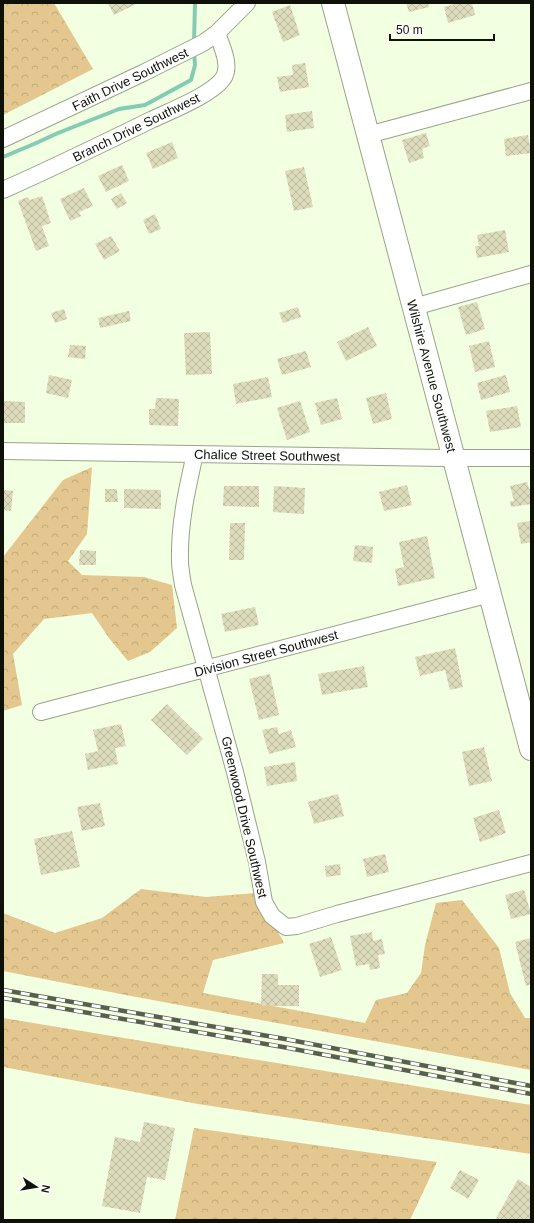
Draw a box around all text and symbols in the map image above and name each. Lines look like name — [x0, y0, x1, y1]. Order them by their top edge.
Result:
scale bar — [390, 16, 494, 42]
text: 50 m — [396, 23, 423, 37]
street label: Faith Drive Southwest — [70, 45, 191, 114]
street label: Branch Drive Southwest — [70, 90, 203, 165]
street label: Wilshire Avenue Southwest — [404, 298, 459, 454]
street label: Chalice Street Southwest — [194, 447, 340, 464]
street label: Division Street Southwest — [193, 627, 340, 680]
street label: Greenwood Drive Southwest — [219, 735, 271, 900]
north arrow — [16, 1167, 56, 1207]
text: N — [39, 1184, 52, 1194]

